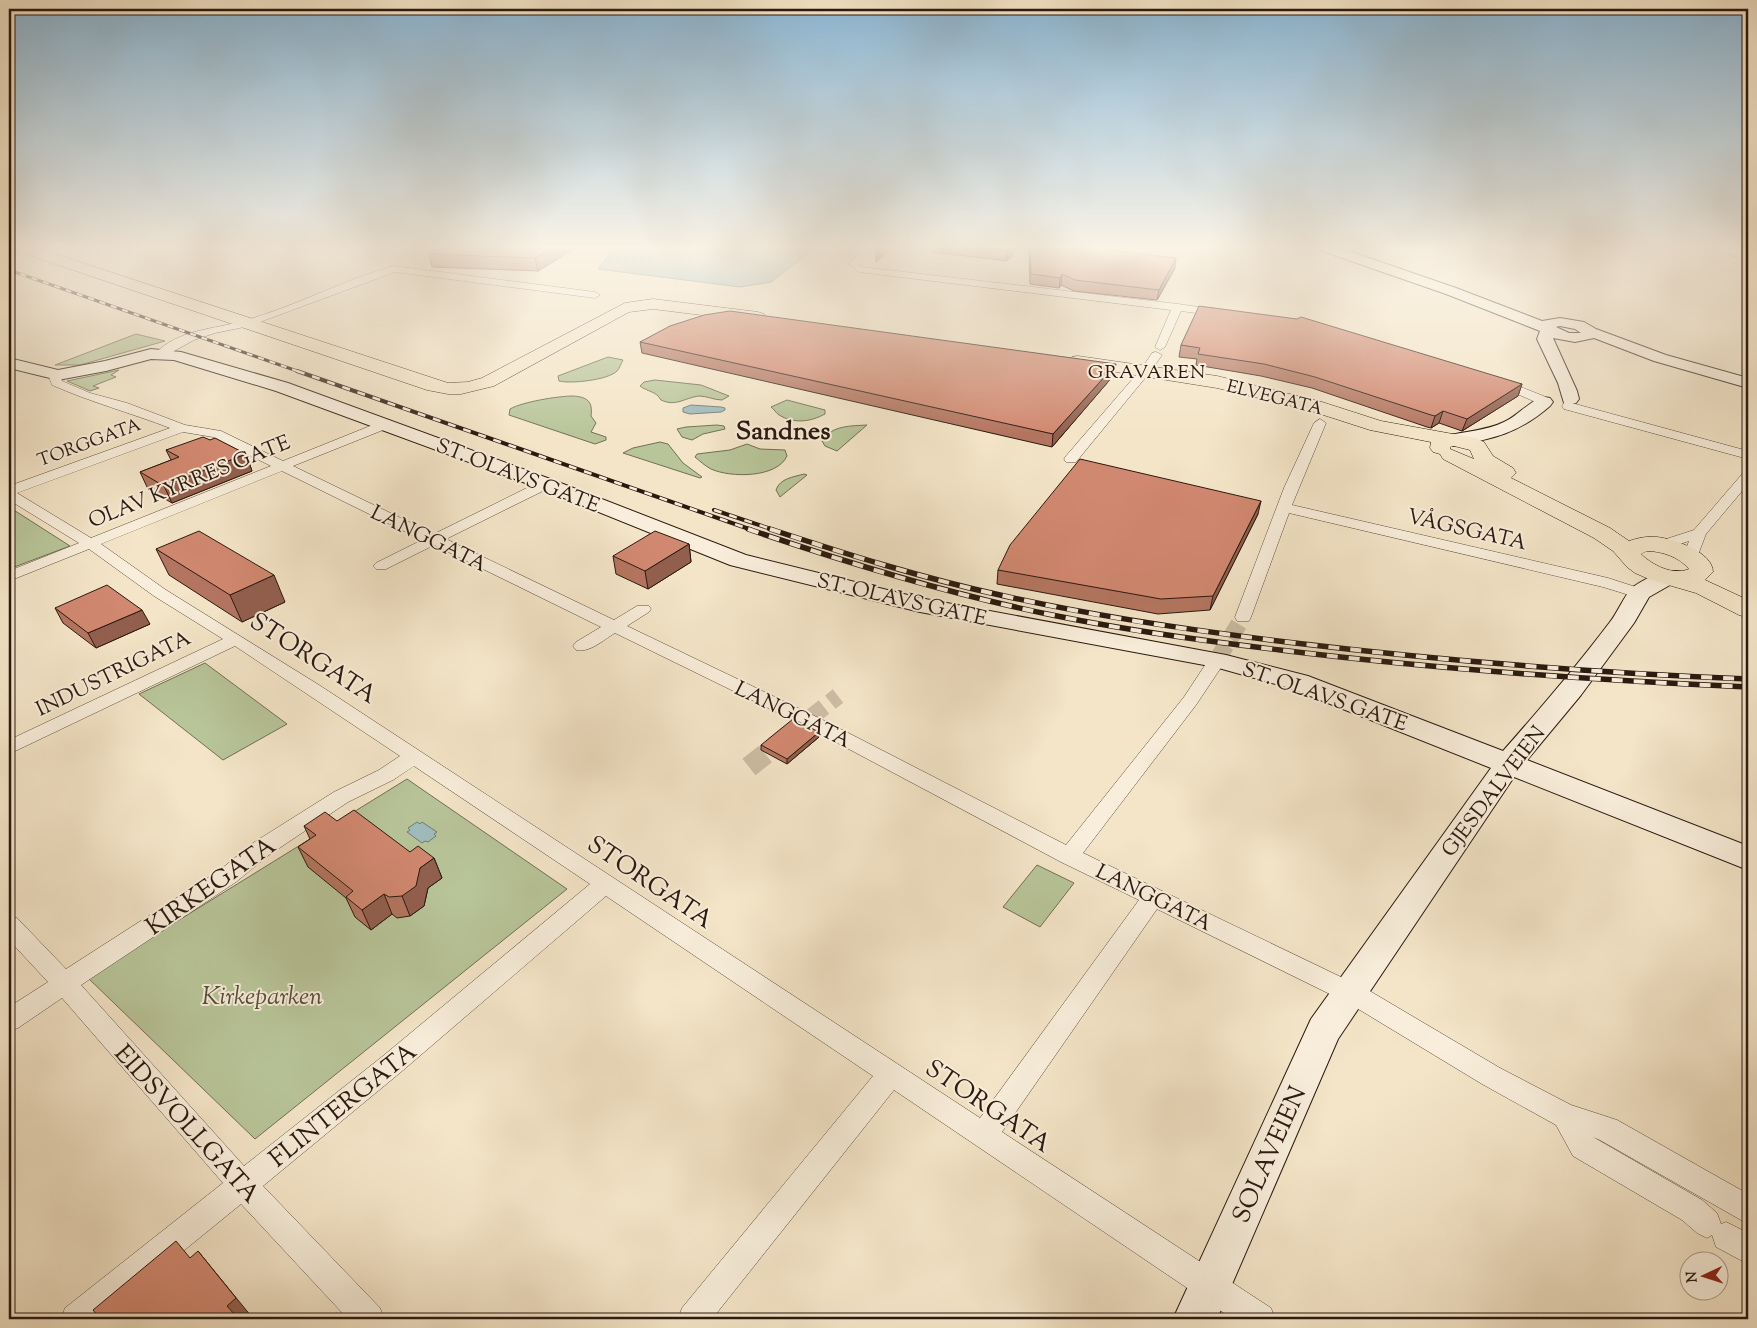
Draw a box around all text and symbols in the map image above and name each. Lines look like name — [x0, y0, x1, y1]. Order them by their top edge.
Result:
district label: GRAVAREN — [1088, 360, 1206, 387]
street label: ELVEGATA — [1224, 374, 1326, 424]
street label: TORGGATA — [34, 413, 146, 475]
district label: Sandnes — [736, 414, 830, 451]
street label: OLAV KYRRES GATE — [84, 428, 296, 537]
street label: ST. OLAVS GATE — [431, 432, 604, 522]
street label: LANGGATA — [365, 499, 491, 581]
street label: VÅGSGATA — [1404, 503, 1529, 559]
street label: ST. OLAVS GATE — [814, 567, 990, 635]
street label: STORGATA — [242, 605, 383, 714]
street label: INDUSTRIGATA — [31, 624, 196, 725]
street label: ST. OLAVS GATE — [1238, 656, 1411, 740]
street label: LANGGATA — [729, 675, 855, 757]
street label: GJESDALVEIEN — [1435, 720, 1554, 864]
street label: STORGATA — [579, 828, 720, 939]
street label: KIRKEGATA — [139, 829, 284, 946]
street label: LANGGATA — [1090, 858, 1216, 940]
park label: Kirkeparken — [202, 980, 322, 1016]
street label: FLINTERGATA — [262, 1035, 426, 1177]
street label: EIDSVOLLGATA — [105, 1038, 267, 1212]
street label: STORGATA — [917, 1052, 1058, 1163]
street label: SOLAVEIEN — [1224, 1081, 1317, 1230]
north arrow — [1680, 1250, 1730, 1300]
text: N — [1683, 1270, 1703, 1283]

